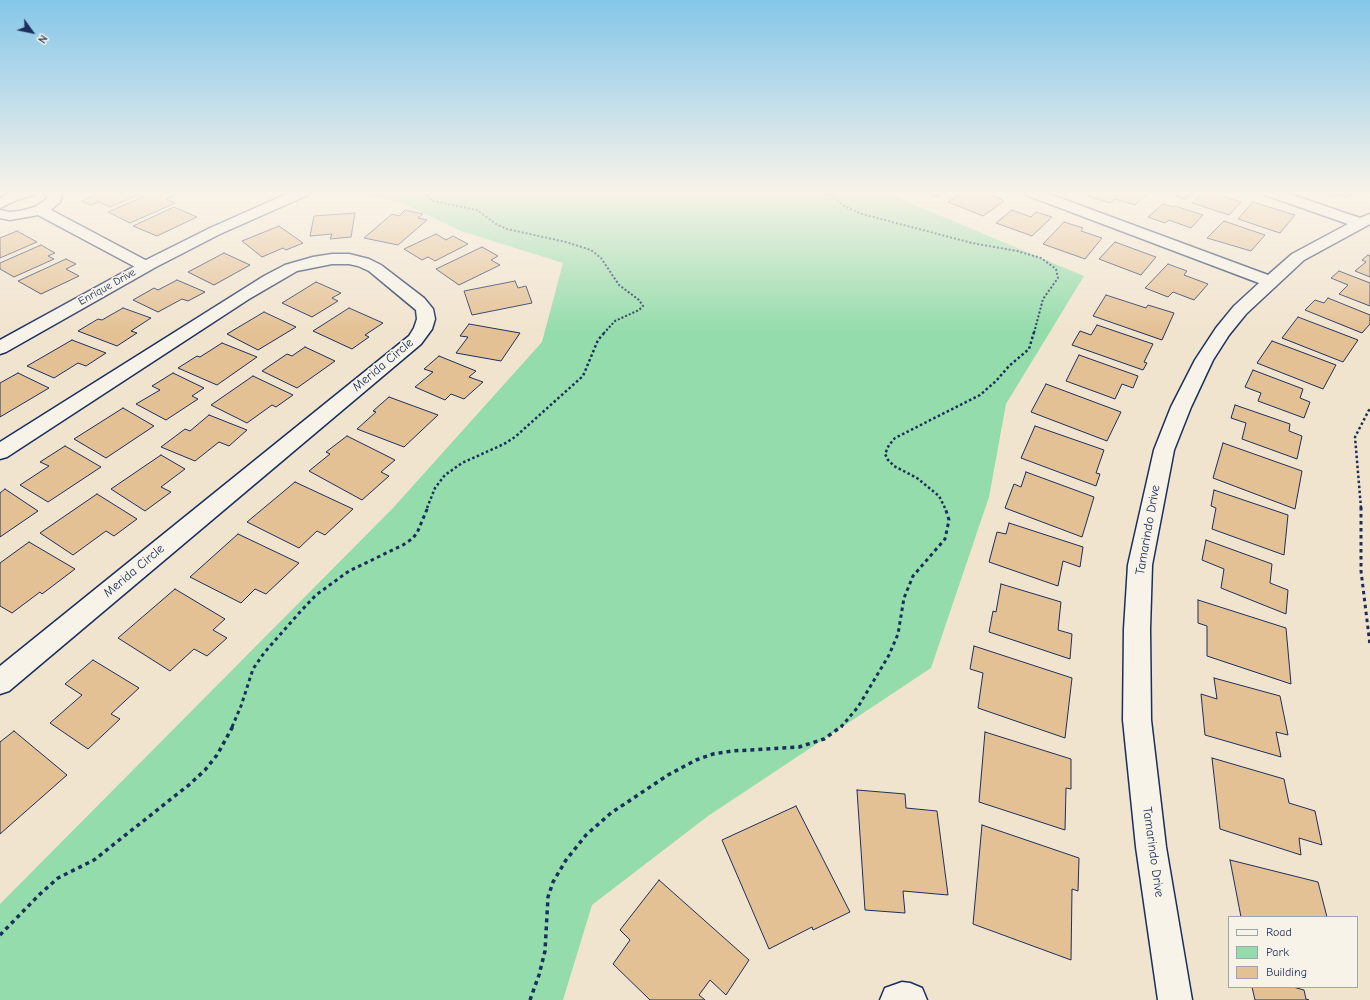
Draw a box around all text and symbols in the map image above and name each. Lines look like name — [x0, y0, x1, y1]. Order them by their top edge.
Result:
north arrow — [12, 12, 52, 52]
text: N — [35, 32, 50, 45]
street label: Enrique Drive — [76, 266, 138, 308]
street label: Merida Circle — [349, 335, 417, 395]
street label: Tamarindo Drive — [1132, 484, 1164, 576]
street label: Merida Circle — [100, 541, 168, 601]
street label: Tamarindo Drive — [1139, 806, 1167, 898]
legend — [1228, 916, 1358, 988]
text: Road — [1266, 925, 1292, 939]
text: Park — [1266, 945, 1289, 959]
text: Building — [1266, 965, 1307, 979]

